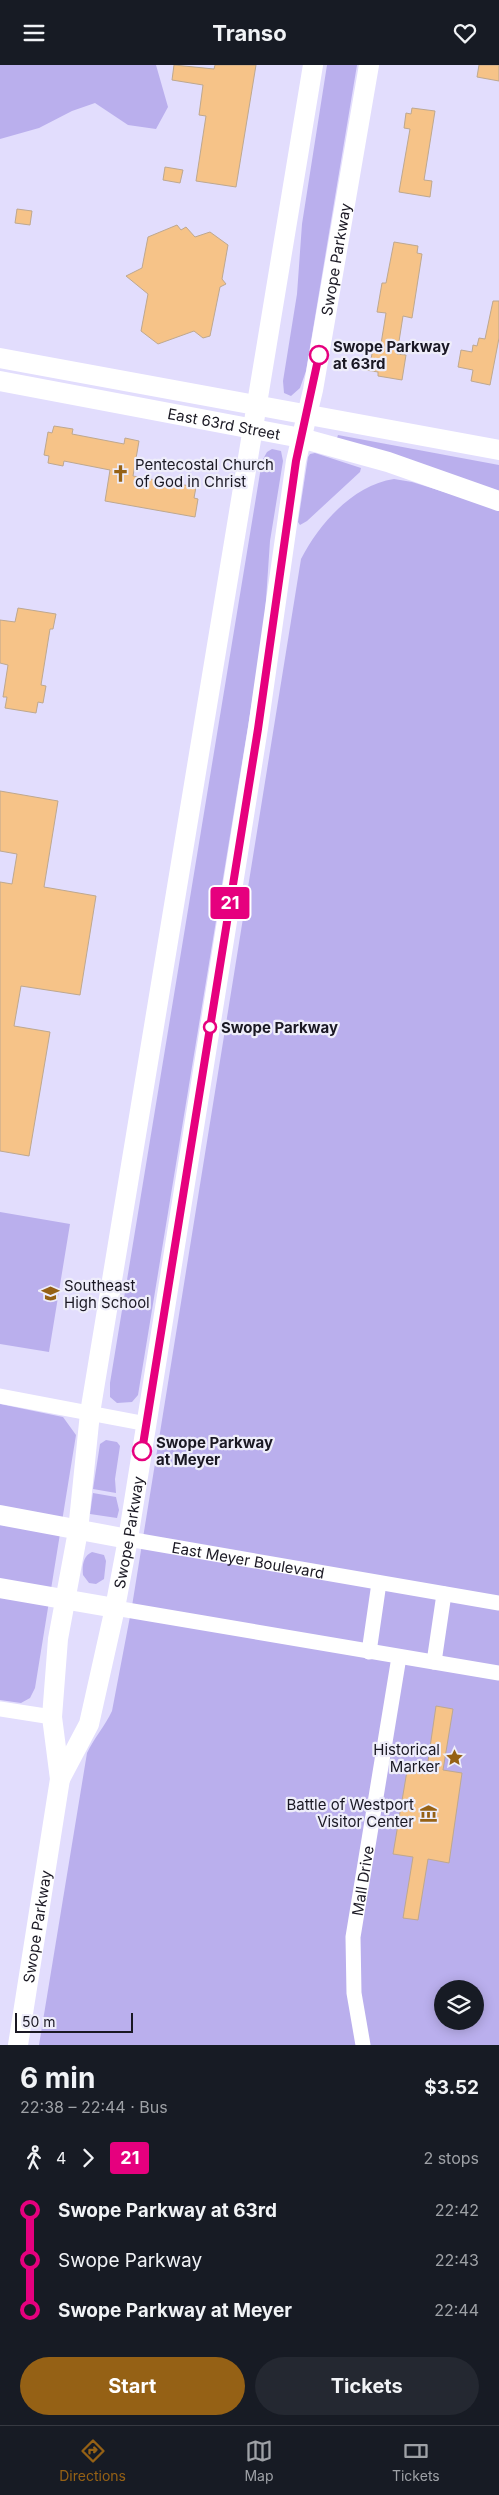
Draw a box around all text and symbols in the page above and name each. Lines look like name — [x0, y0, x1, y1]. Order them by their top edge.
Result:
icon: menu — [20, 19, 48, 47]
icon: heart — [451, 19, 479, 47]
text: Transo — [212, 20, 287, 46]
street label: Swope Parkway — [316, 201, 355, 317]
place label: Swope Parkway at 63rd — [333, 337, 450, 373]
marker: Swope Parkway at 63rd — [309, 345, 329, 365]
street label: East 63rd Street — [166, 403, 282, 443]
place label: Pentecostal Church of God in Christ — [135, 455, 274, 491]
church icon: Pentecostal Church of God in Christ — [111, 463, 131, 483]
line badge: 21 — [208, 887, 252, 919]
text: 21 — [220, 892, 240, 913]
place label: Swope Parkway — [221, 1018, 338, 1037]
marker: Swope Parkway — [203, 1020, 217, 1034]
place label: Southeast High School — [64, 1276, 150, 1312]
school or university icon: Southeast High School — [40, 1284, 60, 1304]
place label: Swope Parkway at Meyer — [156, 1433, 273, 1469]
marker: Swope Parkway at Meyer — [132, 1441, 152, 1461]
street label: Swope Parkway — [109, 1474, 148, 1590]
street label: East Meyer Boulevard — [170, 1537, 326, 1582]
place label: Historical Marker — [373, 1740, 440, 1776]
place icon: Historical Marker — [444, 1748, 464, 1768]
place label: Battle of Westport Visitor Center — [286, 1795, 414, 1831]
museum icon: Battle of Westport Visitor Center — [418, 1803, 438, 1823]
street label: Mall Drive — [347, 1844, 377, 1917]
street label: Swope Parkway — [18, 1868, 55, 1984]
map controls — [434, 1980, 484, 2030]
button: layers — [434, 1980, 484, 2030]
scale bar — [15, 2010, 132, 2033]
text: 50 m — [22, 2013, 56, 2030]
text: 6 min — [20, 2061, 95, 2095]
text: $3.52 — [424, 2076, 479, 2099]
text: 22:38 – 22:44 · Bus — [20, 2097, 168, 2117]
icon: walk — [20, 2144, 48, 2172]
icon: forward — [74, 2144, 102, 2172]
text: 21 — [120, 2147, 139, 2168]
text: 4 — [56, 2148, 66, 2168]
text: 2 stops — [423, 2148, 479, 2168]
text: Swope Parkway at 63rd — [58, 2199, 277, 2222]
text: 22:42 — [435, 2200, 479, 2220]
text: Swope Parkway — [58, 2249, 202, 2272]
text: 22:43 — [435, 2250, 479, 2270]
text: Swope Parkway at Meyer — [58, 2299, 292, 2322]
text: 22:44 — [434, 2300, 479, 2320]
button: Start — [20, 2357, 245, 2415]
button: Tickets — [255, 2357, 479, 2415]
tab: Directions — [59, 2437, 126, 2484]
tab: Map — [244, 2437, 273, 2484]
tab: Tickets — [392, 2437, 440, 2484]

